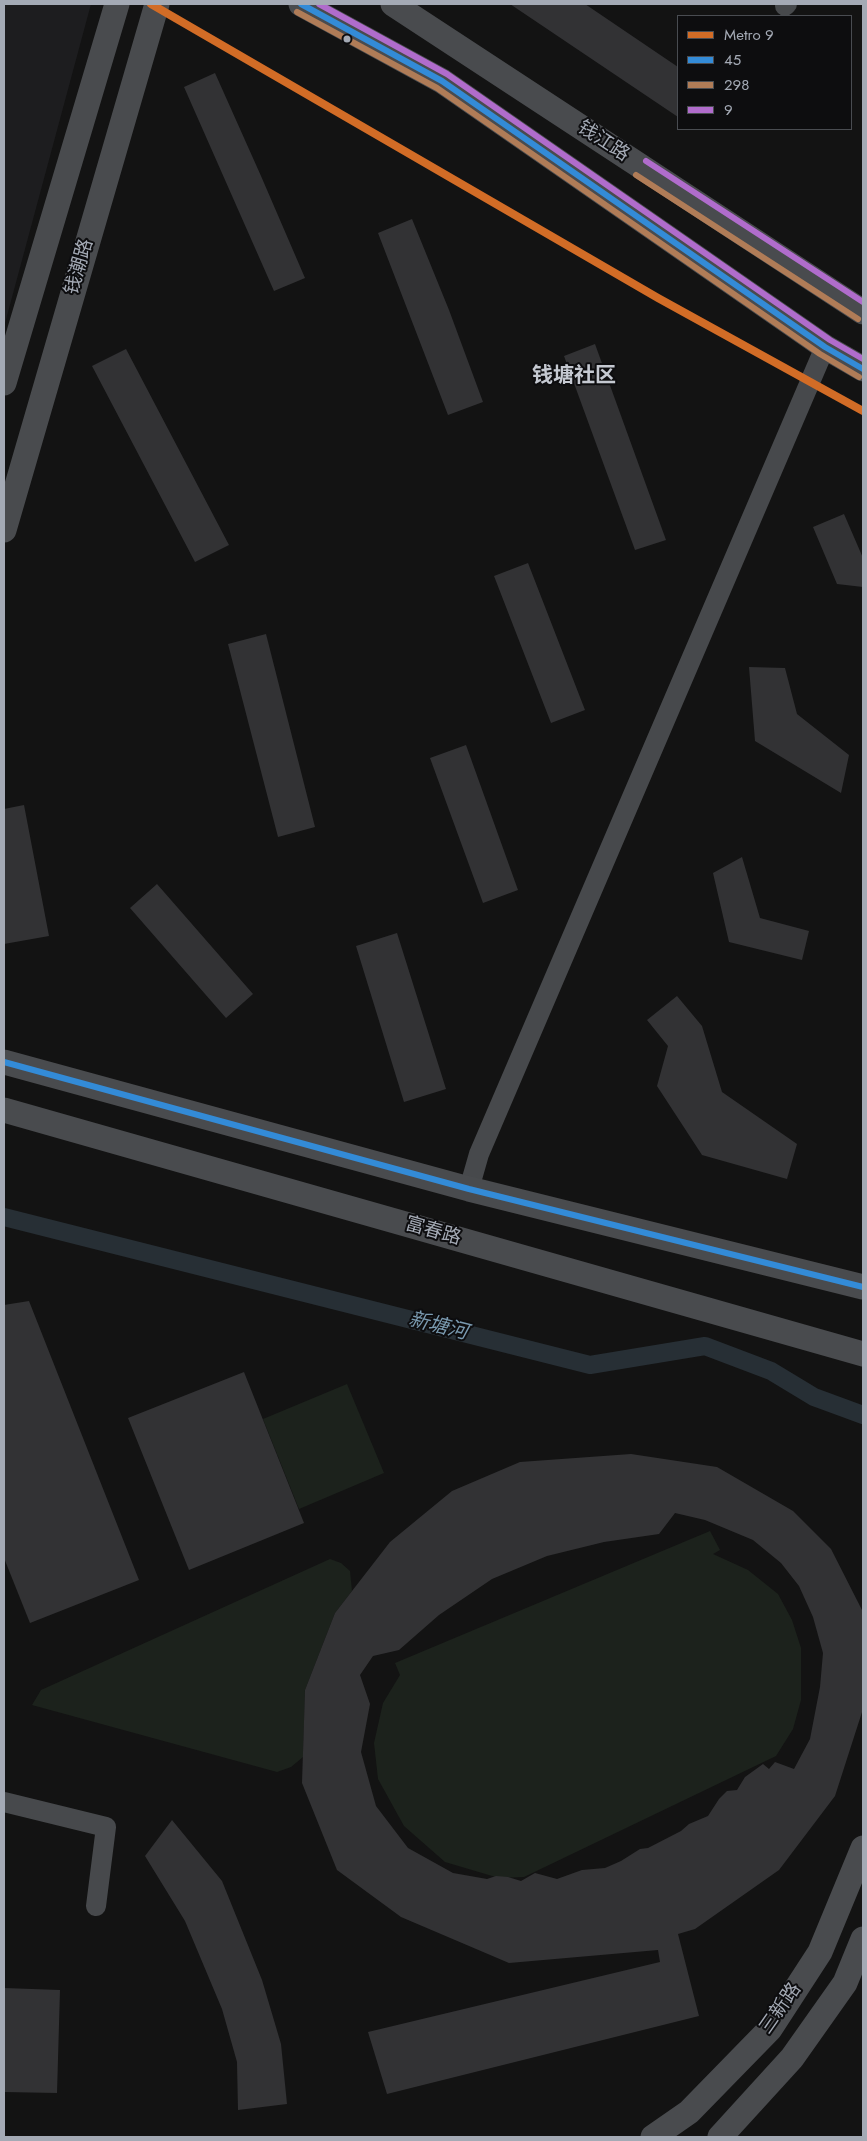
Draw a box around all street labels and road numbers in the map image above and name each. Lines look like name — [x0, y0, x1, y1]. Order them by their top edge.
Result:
street label: 钱江路 — [573, 117, 633, 167]
street label: 钱潮路 — [61, 236, 99, 298]
street label: 富春路 — [402, 1213, 464, 1251]
street label: 三新路 — [755, 1979, 807, 2039]

